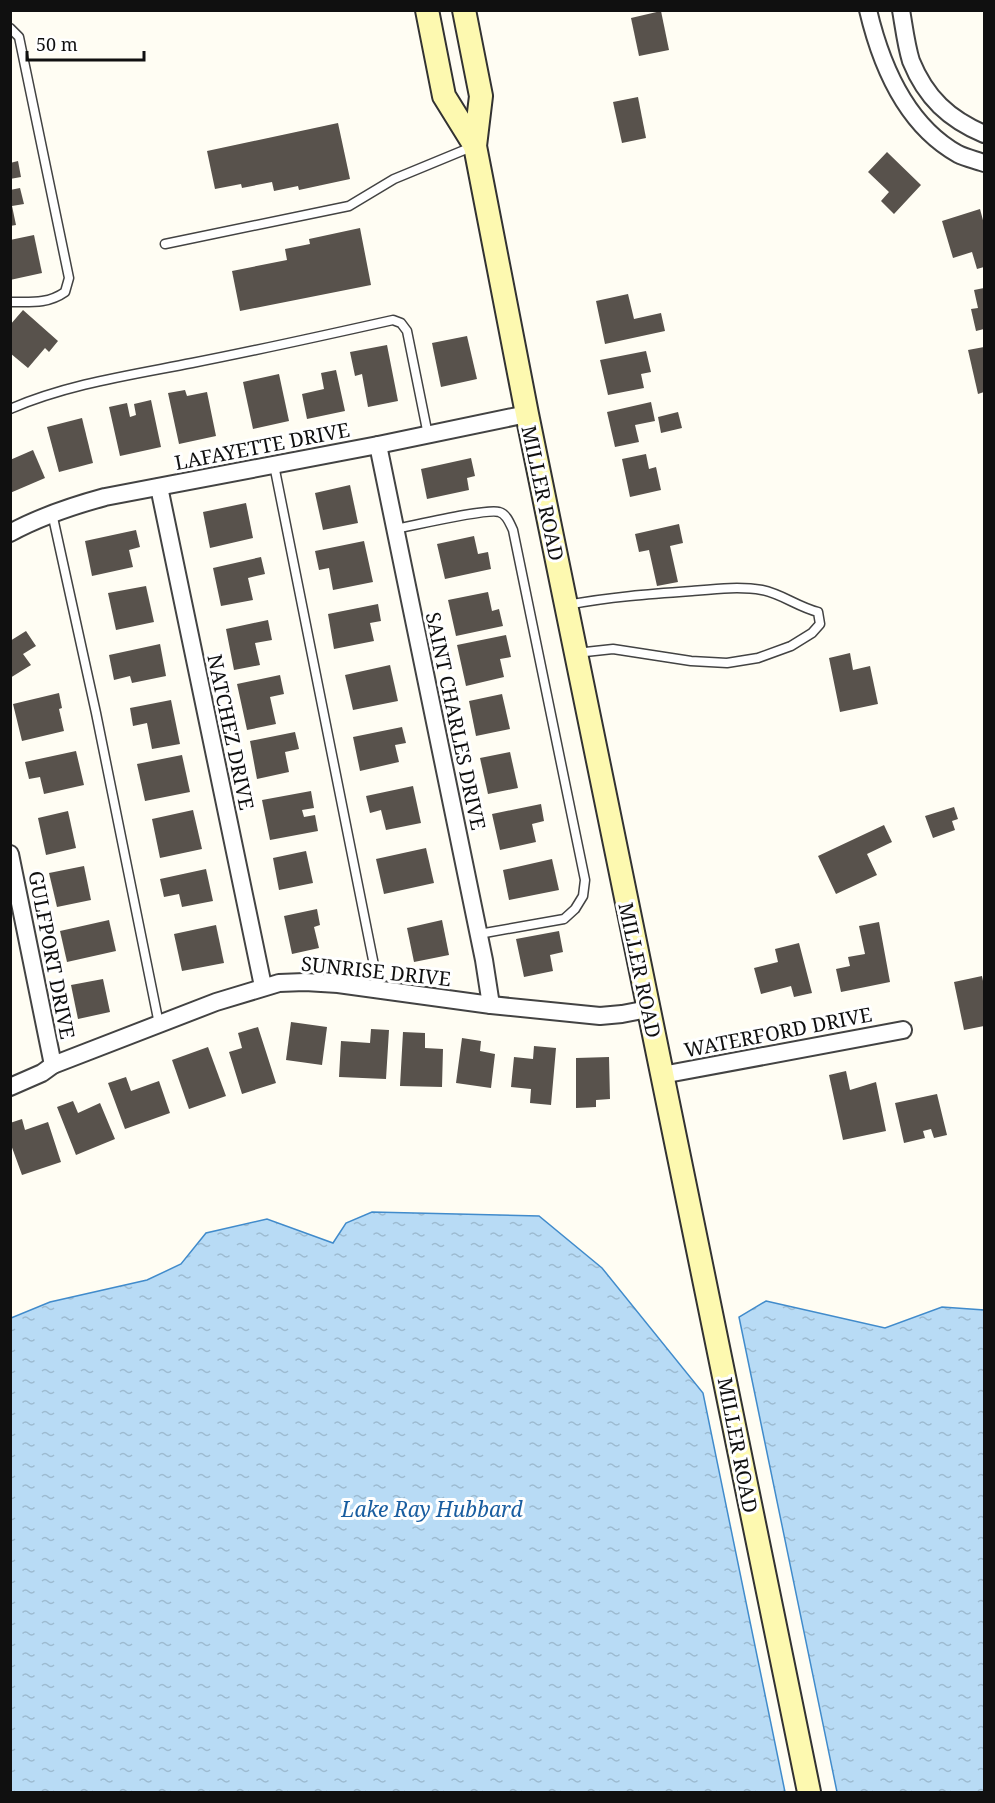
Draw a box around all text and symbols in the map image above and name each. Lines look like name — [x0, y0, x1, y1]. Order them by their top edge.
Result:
scale bar — [27, 24, 144, 62]
text: 50 m — [36, 32, 78, 56]
street label: LAFAYETTE DRIVE — [172, 416, 352, 476]
street label: MILLER ROAD — [515, 423, 571, 563]
street label: SAINT CHARLES DRIVE — [420, 610, 492, 832]
street label: NATCHEZ DRIVE — [201, 652, 261, 812]
street label: GULFPORT DRIVE — [22, 869, 82, 1041]
street label: MILLER ROAD — [612, 900, 668, 1040]
street label: SUNRISE DRIVE — [300, 950, 452, 992]
street label: WATERFORD DRIVE — [682, 1001, 874, 1063]
street label: MILLER ROAD — [712, 1375, 764, 1515]
water label: Lake Ray Hubbard — [340, 1495, 524, 1523]

